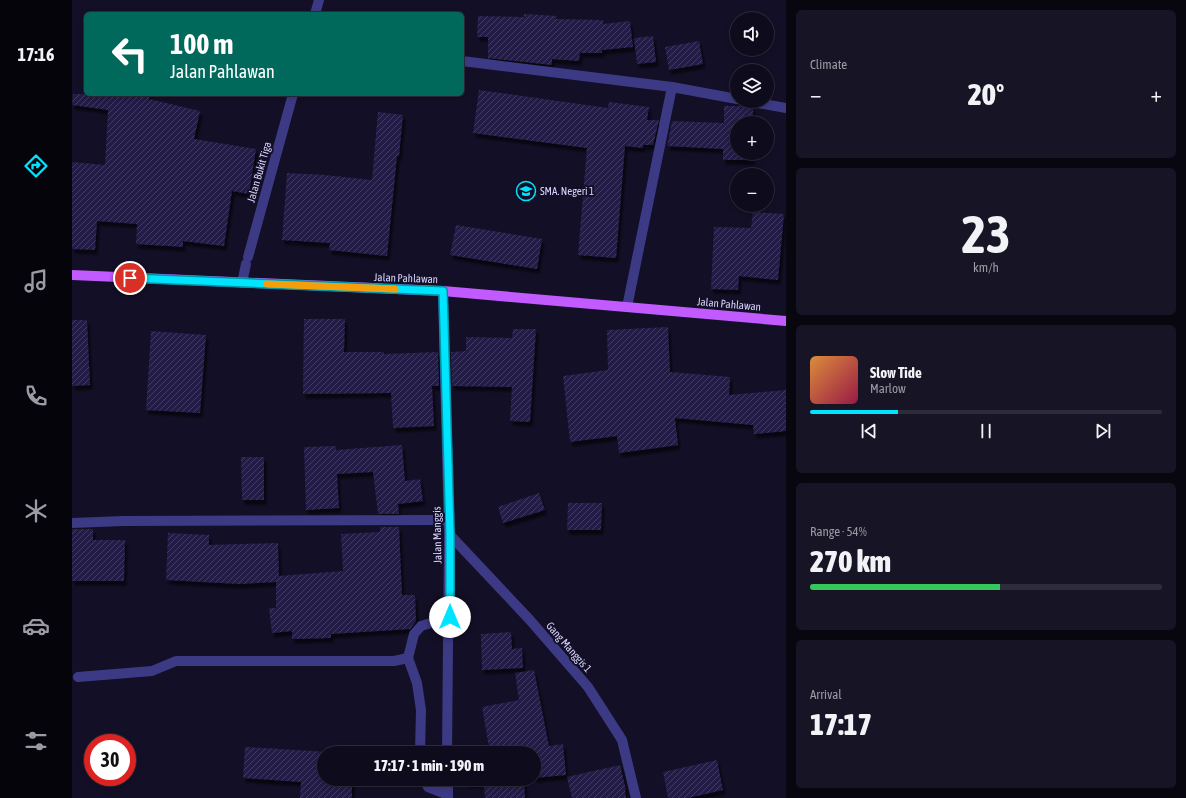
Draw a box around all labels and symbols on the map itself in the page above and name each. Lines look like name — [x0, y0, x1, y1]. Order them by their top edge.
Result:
street label: Jalan Bukit Tiga — [245, 140, 273, 204]
school or university icon: SMA. Negeri 1 — [515, 180, 537, 202]
place label: SMA. Negeri 1 — [540, 185, 594, 197]
pin — [113, 261, 147, 295]
street label: Jalan Pahlawan — [374, 271, 438, 285]
street label: Jalan Pahlawan — [697, 295, 761, 313]
street label: Jalan Manggis — [431, 506, 443, 564]
position arrow — [429, 596, 471, 638]
street label: Gang Manggis 1 — [544, 619, 594, 675]
speed limit sign: 30 — [84, 734, 136, 786]

